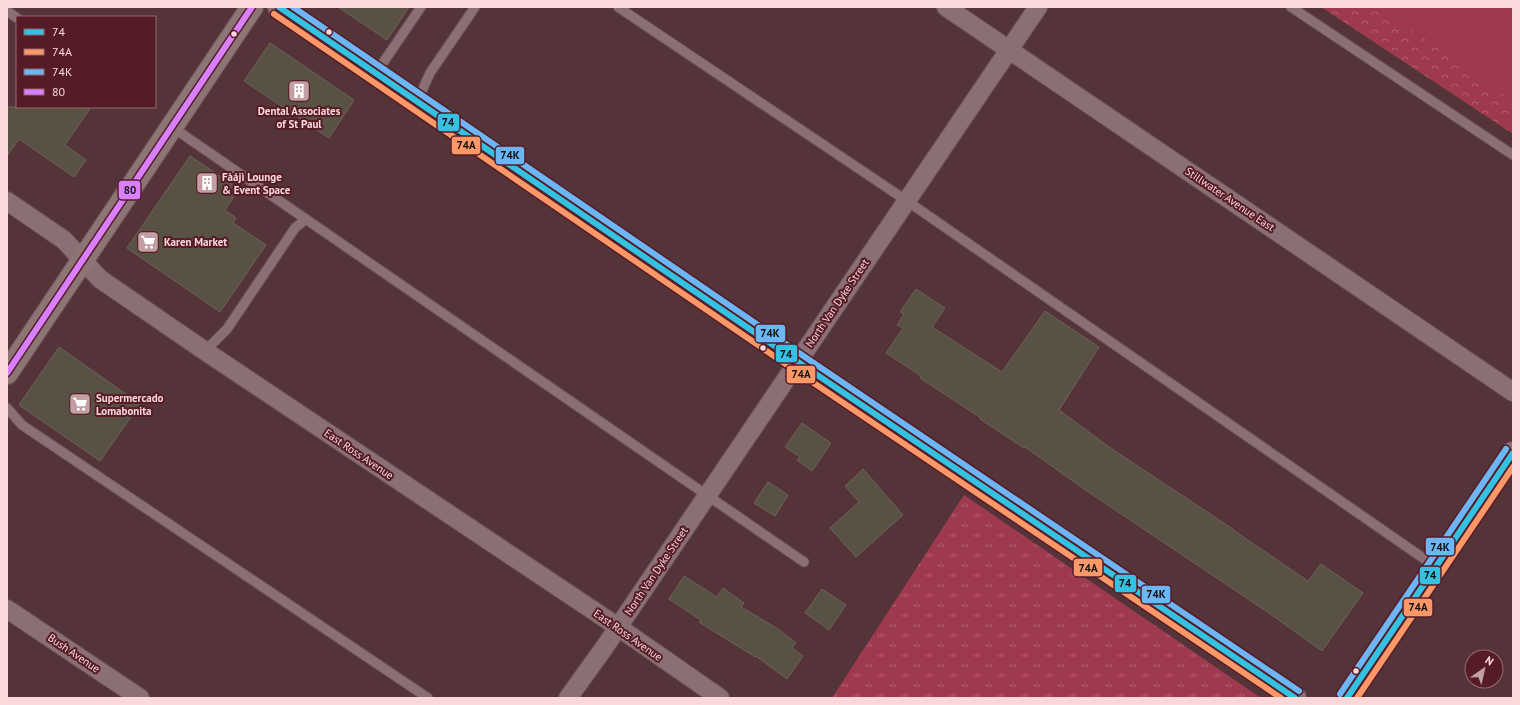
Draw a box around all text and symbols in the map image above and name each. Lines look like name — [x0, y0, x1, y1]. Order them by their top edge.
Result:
legend — [16, 16, 156, 108]
text: 74 — [52, 24, 66, 39]
unlabelled marker — [324, 27, 334, 37]
unlabelled marker — [229, 29, 239, 39]
text: 74A — [52, 44, 72, 59]
text: 74K — [52, 64, 72, 79]
building icon: Dental Associates of St Paul — [286, 78, 312, 104]
text: 80 — [52, 84, 66, 99]
place label: Dental Associates of St Paul — [258, 104, 341, 131]
line badge: 74 — [437, 113, 460, 132]
text: 74 — [442, 115, 455, 129]
line badge: 74A — [451, 136, 481, 155]
text: 74A — [456, 138, 476, 152]
line badge: 74K — [495, 146, 525, 165]
text: 74K — [500, 148, 520, 162]
street label: Stillwater Avenue East — [1183, 164, 1278, 234]
building icon: Fàájì Lounge & Event Space — [194, 170, 220, 196]
place label: Fàájì Lounge & Event Space — [222, 170, 291, 197]
line badge: 80 — [118, 180, 141, 200]
text: 80 — [124, 183, 136, 197]
supermarket icon: Karen Market — [135, 229, 161, 255]
place label: Karen Market — [164, 235, 227, 249]
street label: North Van Dyke Street — [802, 256, 872, 350]
line badge: 74K — [755, 324, 786, 343]
text: 74K — [760, 326, 780, 340]
unlabelled marker — [758, 343, 768, 353]
line badge: 74 — [775, 344, 798, 363]
text: 74 — [780, 347, 793, 361]
line badge: 74A — [786, 365, 816, 384]
text: 74A — [791, 367, 811, 381]
supermarket icon: Supermercado Lomabonita — [67, 391, 93, 417]
place label: Supermercado Lomabonita — [96, 391, 164, 418]
street label: East Ross Avenue — [322, 426, 397, 483]
street label: North Van Dyke Street — [621, 524, 691, 618]
line badge: 74K — [1425, 537, 1455, 556]
text: 74K — [1430, 540, 1450, 554]
line badge: 74A — [1073, 558, 1103, 577]
text: 74A — [1078, 561, 1098, 575]
line badge: 74 — [1419, 566, 1441, 585]
text: 74 — [1424, 568, 1437, 582]
line badge: 74 — [1114, 574, 1137, 593]
text: 74 — [1119, 576, 1132, 590]
line badge: 74K — [1141, 585, 1171, 604]
text: 74K — [1146, 587, 1166, 601]
line badge: 74A — [1403, 598, 1433, 617]
text: 74A — [1408, 600, 1428, 614]
street label: East Ross Avenue — [591, 606, 665, 664]
street label: Bush Avenue — [45, 630, 103, 676]
north arrow — [1464, 649, 1504, 689]
text: N — [1483, 653, 1497, 669]
unlabelled marker — [1351, 666, 1361, 676]

